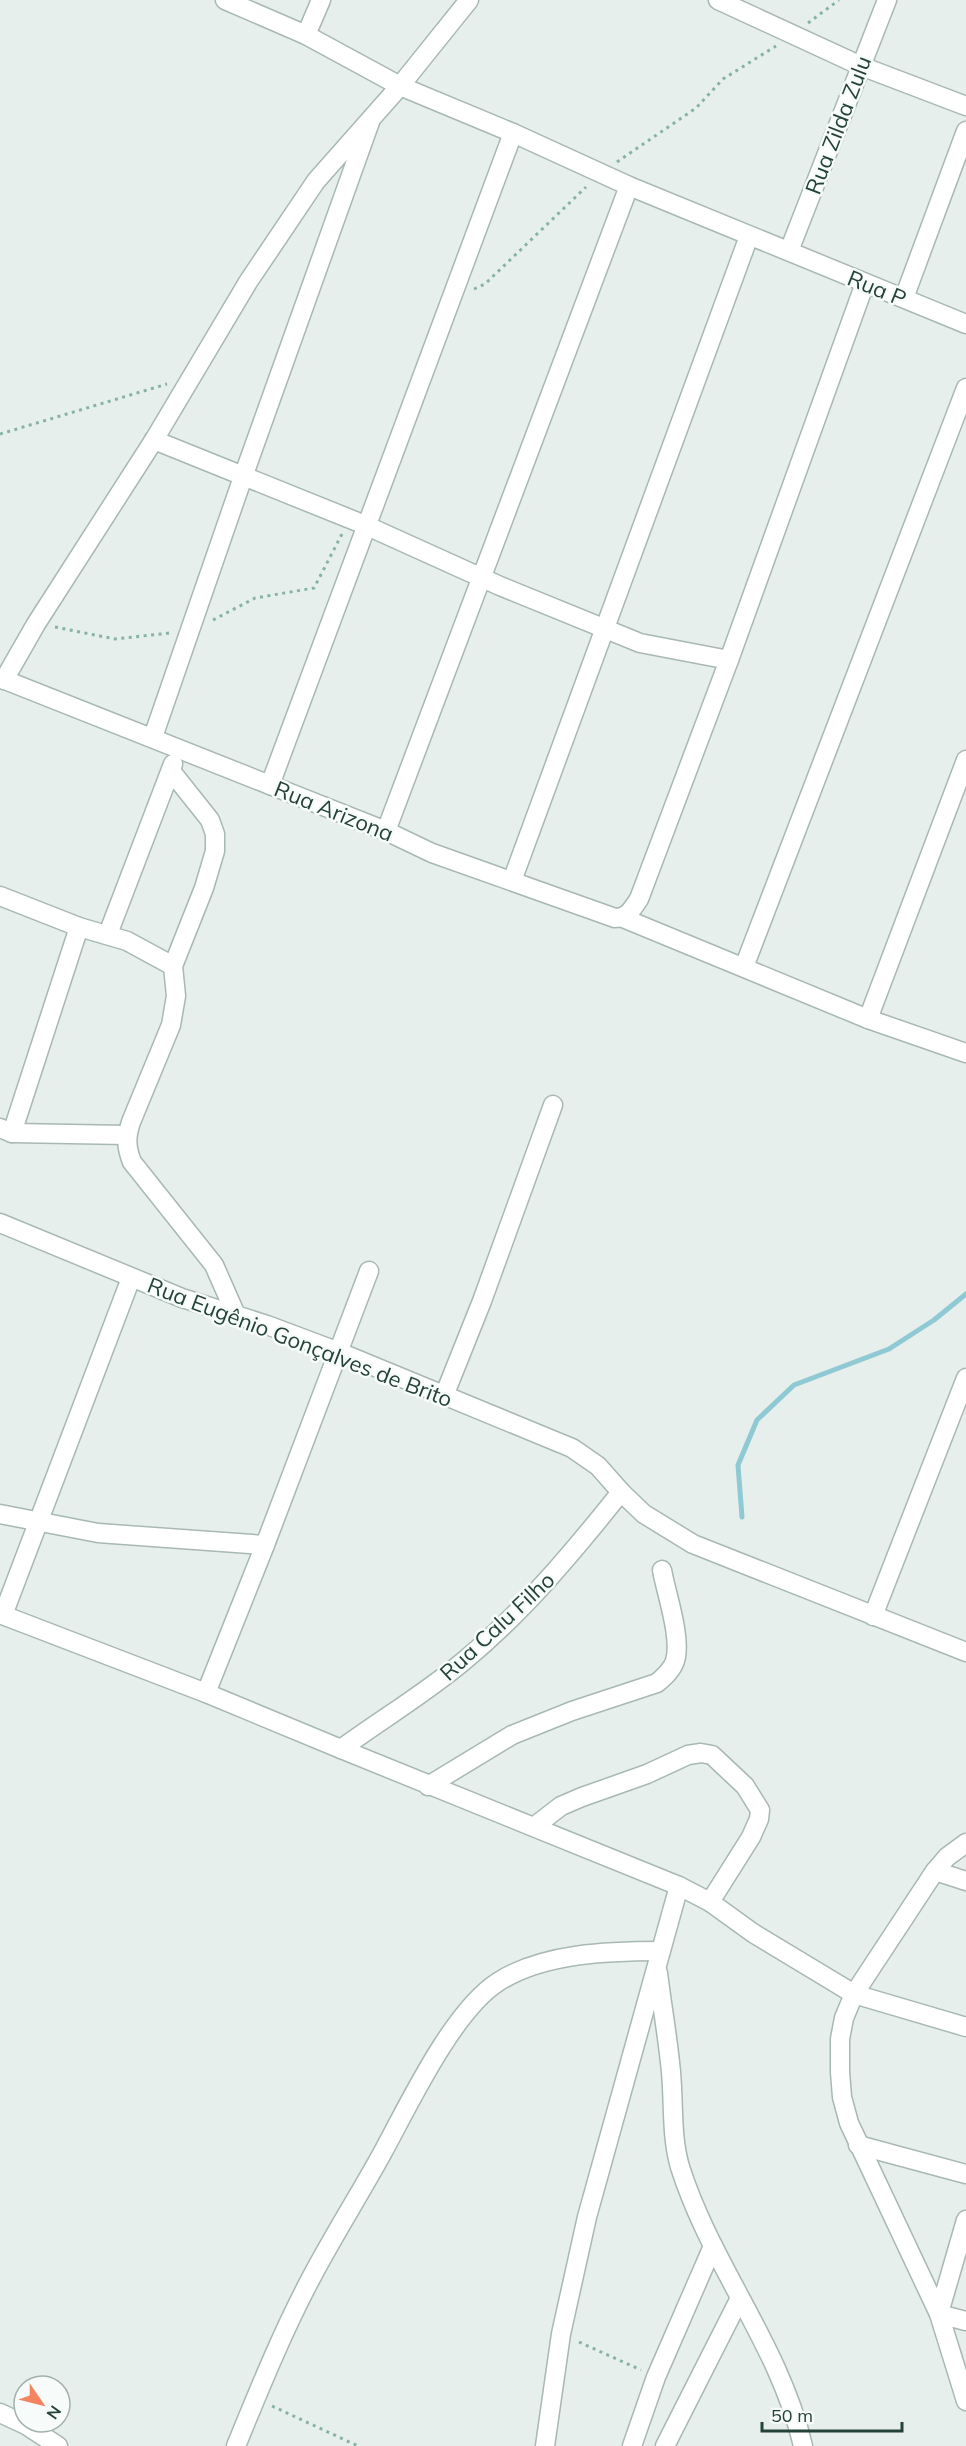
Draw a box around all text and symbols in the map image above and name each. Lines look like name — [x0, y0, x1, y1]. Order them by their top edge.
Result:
street label: Rua Zilda Zulu — [799, 52, 877, 198]
street label: Rua P — [843, 264, 911, 312]
street label: Rua Arizona — [270, 774, 398, 848]
street label: Rua Eugênio Gonçalves de Brito — [144, 1271, 456, 1413]
street label: Rua Calu Filho — [434, 1566, 560, 1686]
north arrow — [12, 2374, 72, 2434]
scale bar — [762, 2395, 902, 2433]
text: N — [43, 2402, 66, 2423]
text: 50 m — [771, 2404, 813, 2427]

